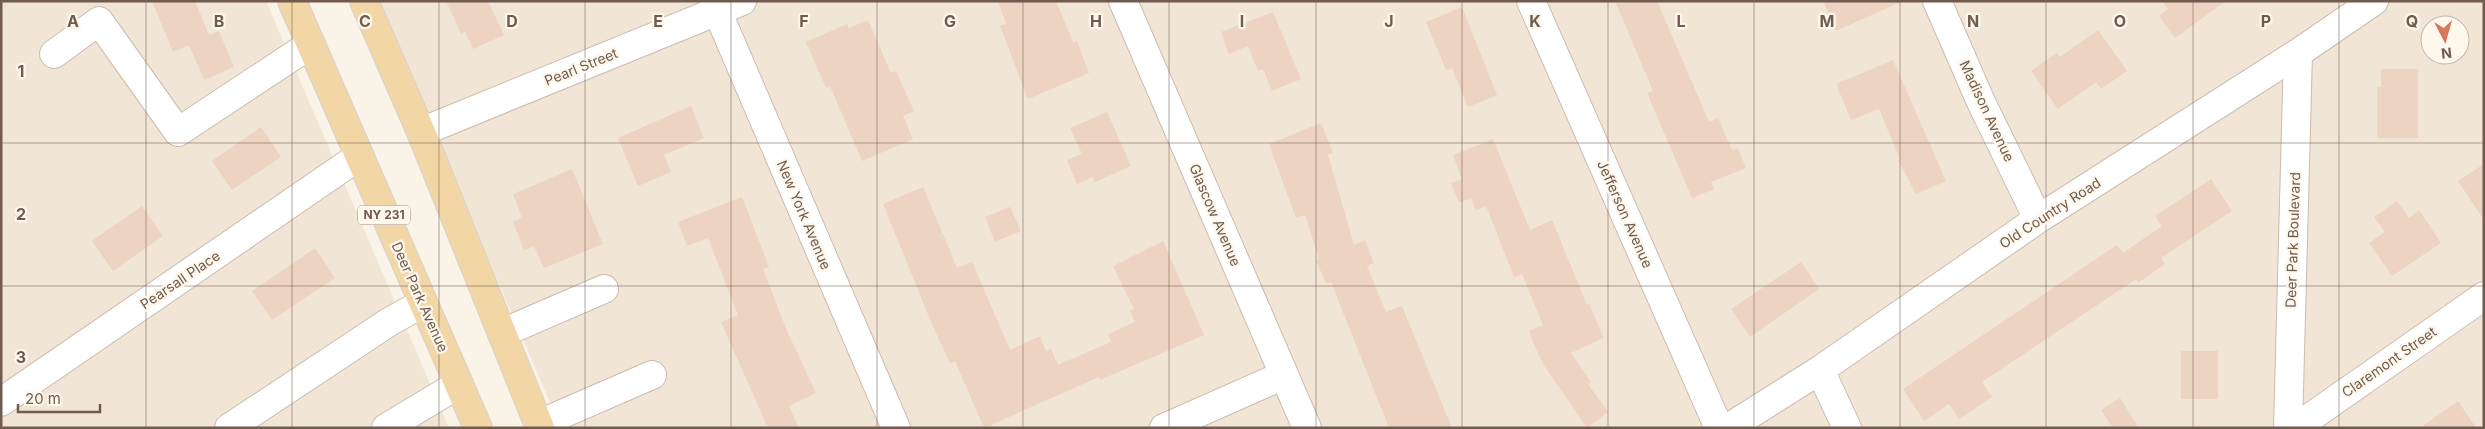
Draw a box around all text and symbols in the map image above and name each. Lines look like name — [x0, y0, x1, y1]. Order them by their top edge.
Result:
text: A — [67, 11, 79, 31]
text: B — [214, 11, 224, 31]
text: C — [359, 11, 371, 31]
text: D — [506, 11, 518, 31]
text: E — [653, 11, 663, 31]
text: F — [799, 11, 809, 31]
text: G — [944, 11, 956, 31]
text: H — [1090, 11, 1102, 31]
text: I — [1240, 11, 1244, 31]
text: J — [1384, 11, 1394, 31]
text: K — [1529, 11, 1541, 31]
text: L — [1676, 11, 1686, 31]
text: M — [1820, 11, 1834, 31]
text: N — [1967, 11, 1979, 31]
text: O — [2114, 11, 2126, 31]
text: P — [2261, 11, 2271, 31]
text: Q — [2406, 11, 2418, 31]
north arrow — [2420, 15, 2470, 65]
street label: Pearl Street — [542, 44, 620, 89]
text: N — [2440, 44, 2453, 62]
street label: Madison Avenue — [1957, 58, 2018, 164]
text: 1 — [18, 61, 24, 81]
street label: Jefferson Avenue — [1594, 157, 1657, 270]
street label: New York Avenue — [774, 158, 835, 272]
street label: Glascow Avenue — [1186, 161, 1245, 269]
street label: Deer Park Boulevard — [2282, 172, 2303, 308]
street label: Old Country Road — [1996, 173, 2104, 252]
text: 2 — [16, 204, 26, 224]
road number: NY 231 — [358, 206, 410, 224]
street label: Deer Park Avenue — [389, 239, 452, 354]
street label: Pearsall Place — [137, 247, 223, 313]
street label: Claremont Street — [2338, 322, 2440, 401]
text: 3 — [16, 347, 26, 367]
scale bar — [18, 382, 100, 414]
text: 20 m — [25, 389, 61, 408]

